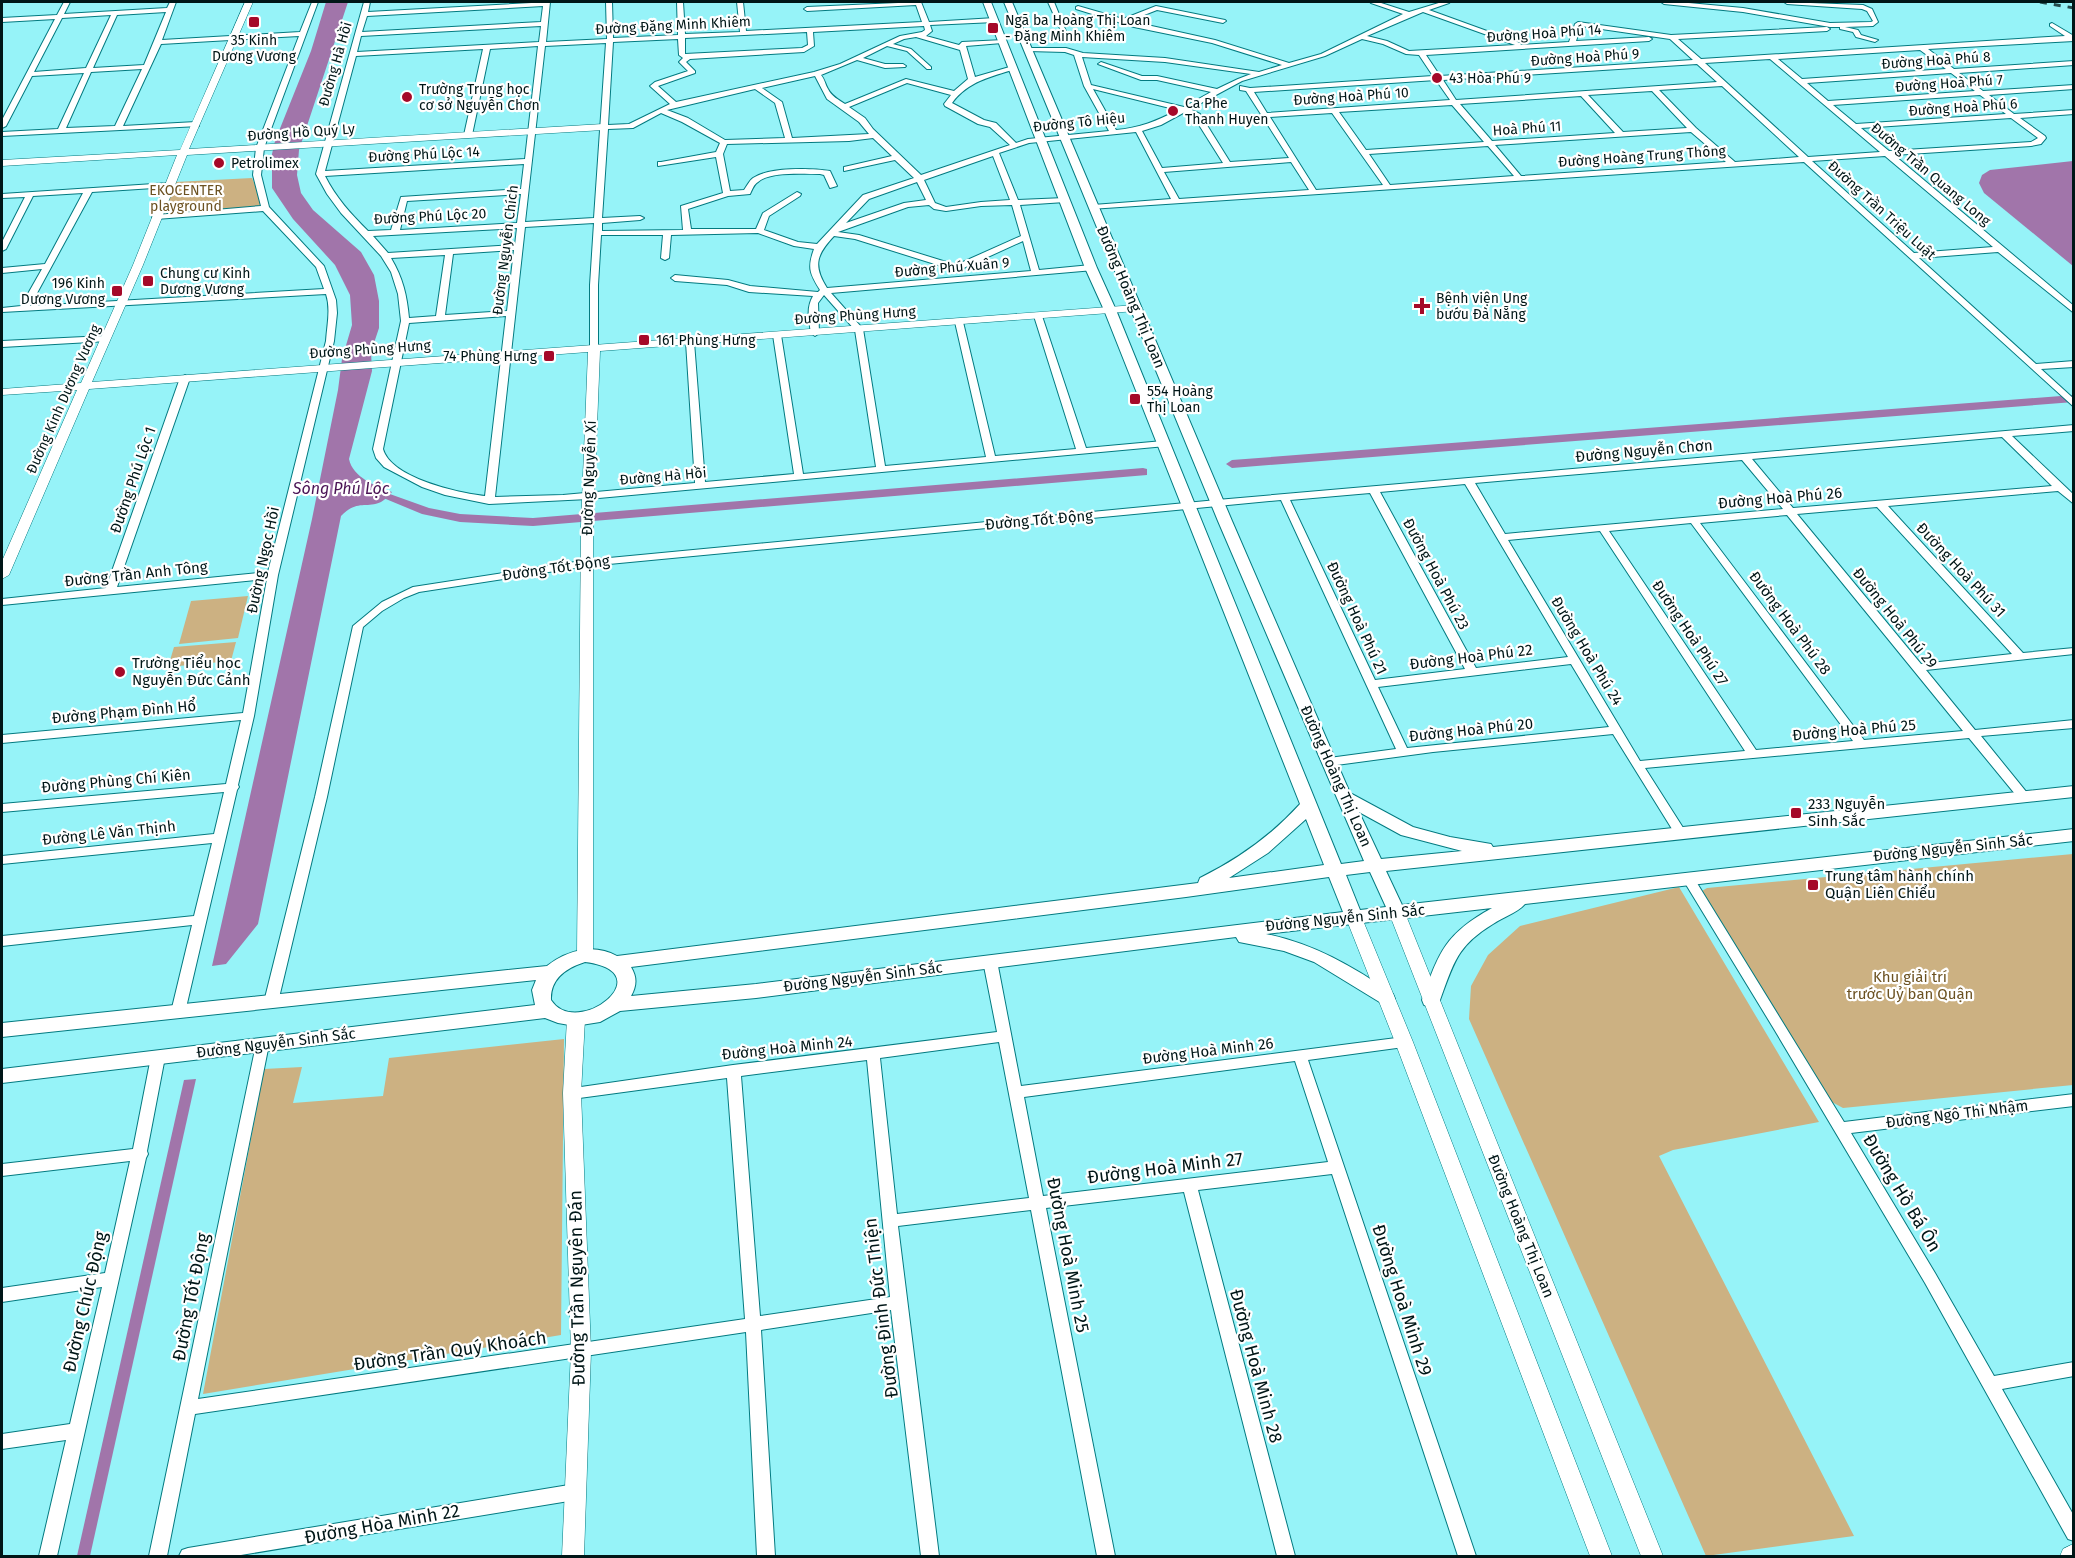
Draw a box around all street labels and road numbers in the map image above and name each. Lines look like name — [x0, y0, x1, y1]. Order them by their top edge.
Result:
street label: Đường Đặng Minh Khiêm — [595, 13, 751, 38]
street label: Đường Hà Hồi — [314, 20, 356, 108]
street label: Đường Hoà Phú 14 — [1486, 21, 1603, 46]
street label: Đường Hoà Phú 9 — [1530, 45, 1640, 70]
street label: Đường Hoà Phú 8 — [1881, 48, 1991, 73]
street label: Đường Hoà Phú 7 — [1895, 71, 2003, 96]
street label: Đường Hoà Phú 10 — [1293, 84, 1409, 109]
street label: Đường Hoà Phú 6 — [1908, 95, 2018, 120]
street label: Đường Tô Hiệu — [1032, 109, 1126, 136]
street label: Hoà Phú 11 — [1492, 118, 1562, 139]
street label: Đường Hồ Quý Ly — [247, 119, 355, 145]
street label: Đường Trần Quang Long — [1867, 119, 1995, 230]
street label: Đường Hoàng Trung Thông — [1558, 142, 1727, 171]
street label: Đường Phú Lộc 14 — [368, 143, 481, 166]
street label: Đường Trần Triệu Luật — [1824, 157, 1940, 264]
street label: Đường Nguyễn Chích — [489, 184, 522, 316]
street label: Đường Phú Lộc 20 — [373, 205, 487, 228]
street label: Đường Hoàng Thị Loan — [1093, 223, 1169, 371]
street label: Đường Phú Xuân 9 — [894, 254, 1010, 281]
street label: Đường Phùng Hưng — [794, 303, 917, 328]
street label: Đường Kinh Dương Vương — [23, 321, 104, 476]
street label: Đường Phùng Hưng — [309, 337, 432, 362]
street label: Đường Nguyễn Xí — [578, 420, 600, 536]
street label: Đường Phú Lộc 1 — [106, 424, 160, 536]
street label: Đường Nguyễn Chơn — [1575, 436, 1713, 466]
street label: Đường Hà Hồi — [619, 463, 707, 489]
street label: Đường Hoà Phú 26 — [1717, 484, 1843, 512]
street label: Đường Ngọc Hồi — [243, 505, 283, 615]
street label: Đường Tốt Động — [984, 506, 1094, 534]
street label: Đường Hoà Phú 23 — [1399, 515, 1473, 633]
street label: Đường Hoà Phú 31 — [1913, 519, 2009, 621]
street label: Đường Tốt Động — [501, 552, 611, 584]
street label: Đường Trần Anh Tông — [63, 558, 209, 590]
street label: Đường Hoà Phú 21 — [1323, 559, 1391, 677]
street label: Đường Hoà Phú 29 — [1849, 564, 1941, 672]
street label: Đường Hoà Phú 28 — [1745, 568, 1835, 678]
street label: Đường Hoà Phú 27 — [1648, 577, 1732, 689]
street label: Đường Hoà Phú 24 — [1547, 593, 1627, 709]
street label: Đường Hoà Phú 22 — [1408, 641, 1534, 673]
street label: Đường Phạm Đình Hổ — [51, 697, 197, 727]
street label: Đường Hoàng Thị Loan — [1297, 702, 1375, 850]
street label: Đường Hoà Phú 20 — [1408, 715, 1534, 745]
street label: Đường Hoà Phú 25 — [1792, 716, 1916, 744]
street label: Đường Phùng Chí Kiên — [41, 766, 191, 796]
street label: Đường Lê Văn Thịnh — [41, 817, 177, 849]
street label: Đường Nguyễn Sinh Sắc — [1872, 831, 2034, 865]
street label: Đường Nguyễn Sinh Sắc — [1264, 901, 1426, 935]
street label: Đường Nguyễn Sinh Sắc — [782, 958, 944, 996]
street label: Đường Nguyễn Sinh Sắc — [195, 1024, 357, 1062]
street label: Đường Hoà Minh 24 — [721, 1032, 853, 1064]
street label: Đường Hoà Minh 26 — [1141, 1034, 1275, 1068]
street label: Đường Ngô Thì Nhậm — [1885, 1096, 2029, 1132]
street label: Đường Hồ Bá Ôn — [1858, 1130, 1946, 1256]
street label: Đường Hoà Minh 27 — [1086, 1148, 1244, 1188]
street label: Đường Hoàng Thị Loan — [1484, 1152, 1558, 1300]
street label: Đường Hoà Minh 25 — [1042, 1176, 1094, 1334]
street label: Đường Trần Nguyên Đán — [564, 1190, 590, 1386]
street label: Đường Đinh Đức Thiện — [859, 1217, 903, 1399]
street label: Đường Hoà Minh 29 — [1367, 1222, 1437, 1378]
street label: Đường Chúc Động — [58, 1229, 112, 1375]
street label: Đường Tốt Động — [168, 1230, 214, 1363]
street label: Đường Hoà Minh 28 — [1225, 1287, 1287, 1446]
street label: Đường Trần Quý Khoách — [352, 1327, 548, 1375]
street label: Đường Hòa Minh 22 — [303, 1499, 462, 1549]

